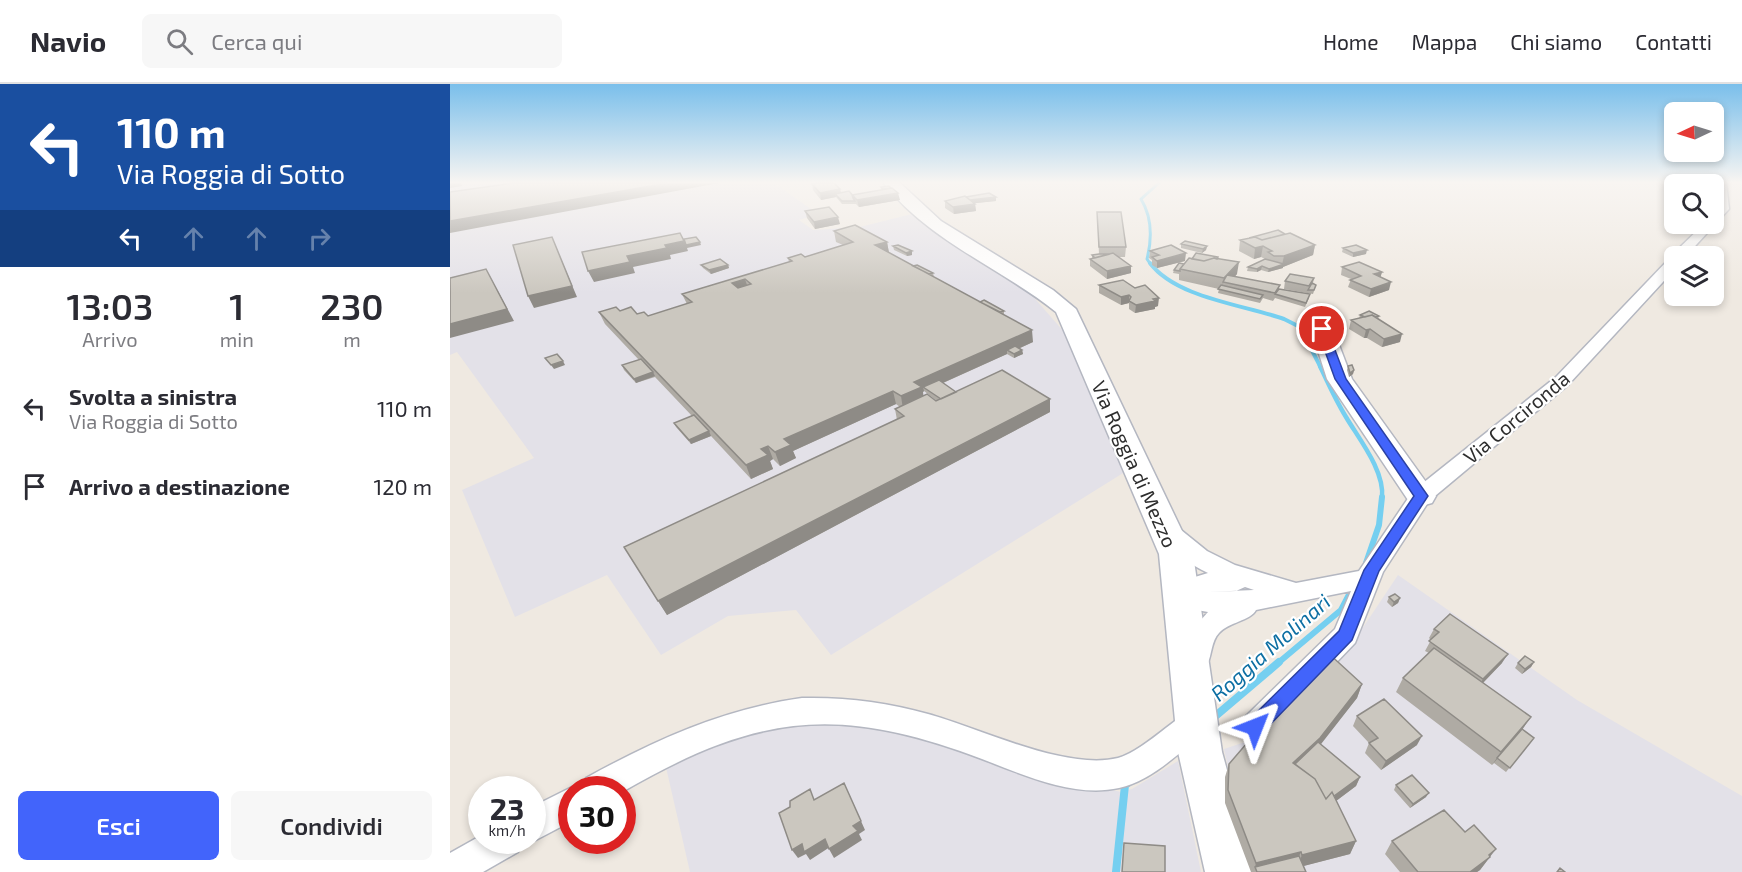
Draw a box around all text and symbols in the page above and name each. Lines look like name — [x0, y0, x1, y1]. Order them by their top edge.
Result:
search box — [142, 14, 562, 68]
text: Navio — [30, 24, 106, 58]
icon: search — [163, 25, 196, 58]
text: Cerca qui — [211, 28, 302, 54]
text: Home — [1323, 29, 1379, 54]
text: Mappa — [1412, 29, 1477, 54]
text: Chi siamo — [1510, 29, 1602, 54]
text: Contatti — [1635, 29, 1712, 54]
north arrow — [1664, 102, 1724, 162]
map controls — [1664, 102, 1724, 306]
text: 110 m — [117, 106, 226, 156]
icon: left — [18, 108, 96, 186]
text: Via Roggia di Sotto — [117, 157, 345, 189]
button: search — [1664, 174, 1724, 234]
icon: left — [114, 222, 147, 255]
icon: ahead — [177, 222, 210, 255]
icon: ahead — [240, 222, 273, 255]
icon: right — [303, 222, 336, 255]
button: layers — [1664, 246, 1724, 306]
text: 13:03 — [67, 284, 153, 327]
text: 1 — [229, 284, 244, 327]
text: 230 — [320, 284, 384, 327]
pin — [1296, 303, 1347, 354]
icon: arrive — [1305, 312, 1338, 345]
text: Arrivo — [82, 327, 138, 351]
text: min — [220, 327, 254, 351]
text: m — [343, 327, 361, 351]
street label: Via Corcironda — [1458, 366, 1574, 468]
street label: Via Roggia di Mezzo — [1087, 377, 1183, 551]
text: Svolta a sinistra — [69, 383, 237, 409]
icon: left — [18, 392, 51, 425]
text: 110 m — [377, 395, 432, 421]
text: Via Roggia di Sotto — [69, 409, 238, 433]
icon: arrive — [18, 470, 51, 503]
text: Arrivo a destinazione — [69, 473, 290, 499]
text: 120 m — [373, 473, 432, 499]
water label: Roggia Molinari — [1205, 588, 1335, 706]
position arrow — [1223, 695, 1287, 759]
speed limit sign: 30 — [558, 776, 636, 854]
text: 23 — [490, 790, 524, 826]
button: Esci — [18, 791, 219, 860]
button: Condividi — [231, 791, 432, 860]
text: km/h — [488, 821, 526, 839]

